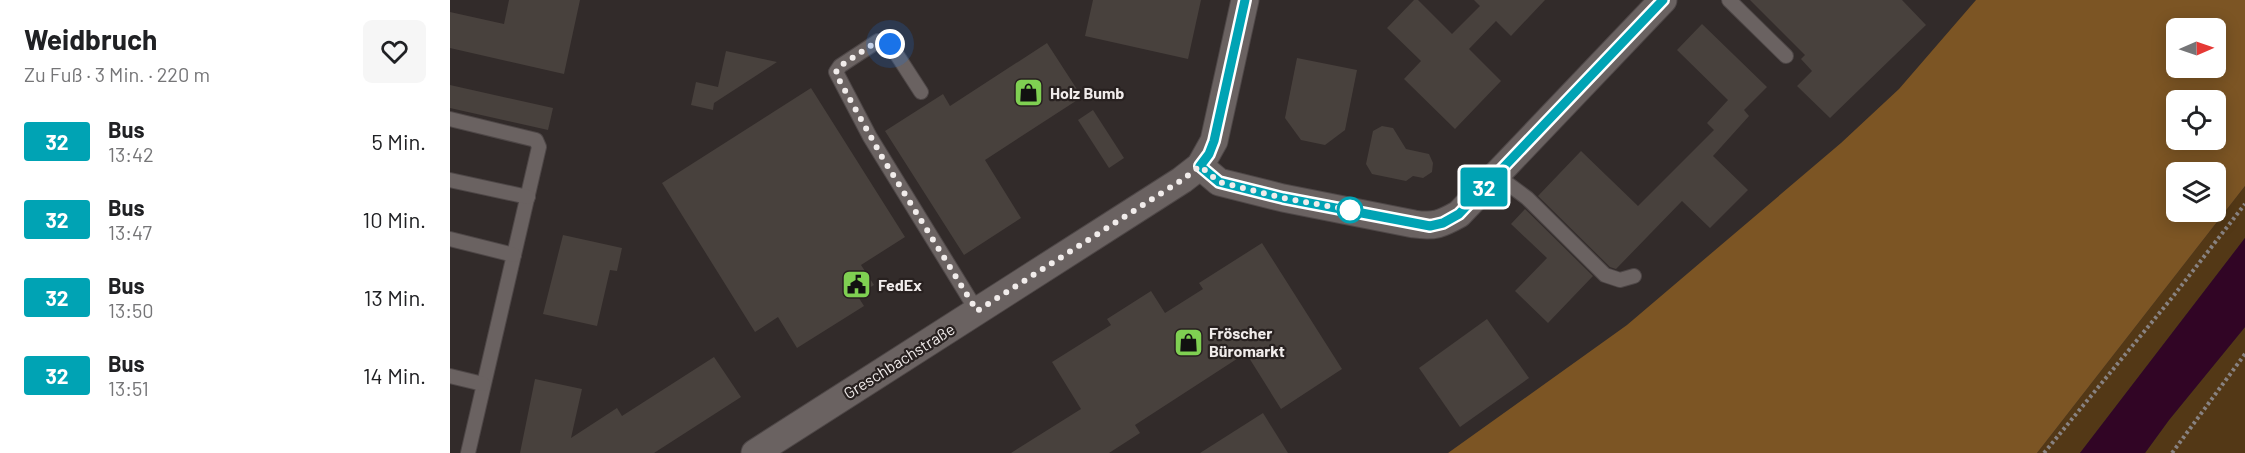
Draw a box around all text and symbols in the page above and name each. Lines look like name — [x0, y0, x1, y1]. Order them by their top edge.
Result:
north arrow — [2166, 18, 2226, 78]
map controls — [2166, 18, 2226, 222]
button: heart — [363, 20, 426, 83]
text: Weidbruch — [24, 22, 157, 56]
your location — [875, 29, 905, 59]
text: Zu Fuß · 3 Min. · 220 m — [24, 62, 210, 86]
shop icon: Holz Bumb — [1013, 77, 1045, 109]
place label: Holz Bumb — [1050, 83, 1124, 102]
button: locate — [2166, 90, 2226, 150]
text: Bus — [108, 116, 145, 142]
text: 5 Min. — [371, 128, 426, 154]
text: 32 — [45, 129, 69, 154]
text: 13:42 — [108, 142, 154, 166]
button: layers — [2166, 162, 2226, 222]
line badge: 32 — [1457, 168, 1511, 207]
text: 32 — [1472, 175, 1496, 200]
text: Bus — [108, 194, 145, 220]
unlabelled marker — [1337, 197, 1363, 223]
text: 10 Min. — [363, 206, 426, 232]
text: 32 — [45, 207, 69, 232]
text: 13:47 — [108, 220, 152, 244]
public building icon: FedEx — [841, 269, 873, 301]
text: Bus — [108, 272, 145, 298]
place label: FedEx — [878, 275, 922, 294]
text: 13 Min. — [364, 284, 426, 310]
text: 32 — [45, 285, 69, 310]
text: 13:50 — [108, 298, 154, 322]
street label: Greschbachstraße — [840, 319, 958, 402]
place label: Fröscher Büromarkt — [1209, 323, 1285, 360]
shop icon: Fröscher Büromarkt — [1172, 326, 1204, 358]
text: Bus — [108, 350, 145, 376]
text: 14 Min. — [363, 362, 426, 388]
text: 32 — [45, 363, 69, 388]
text: 13:51 — [108, 376, 149, 400]

